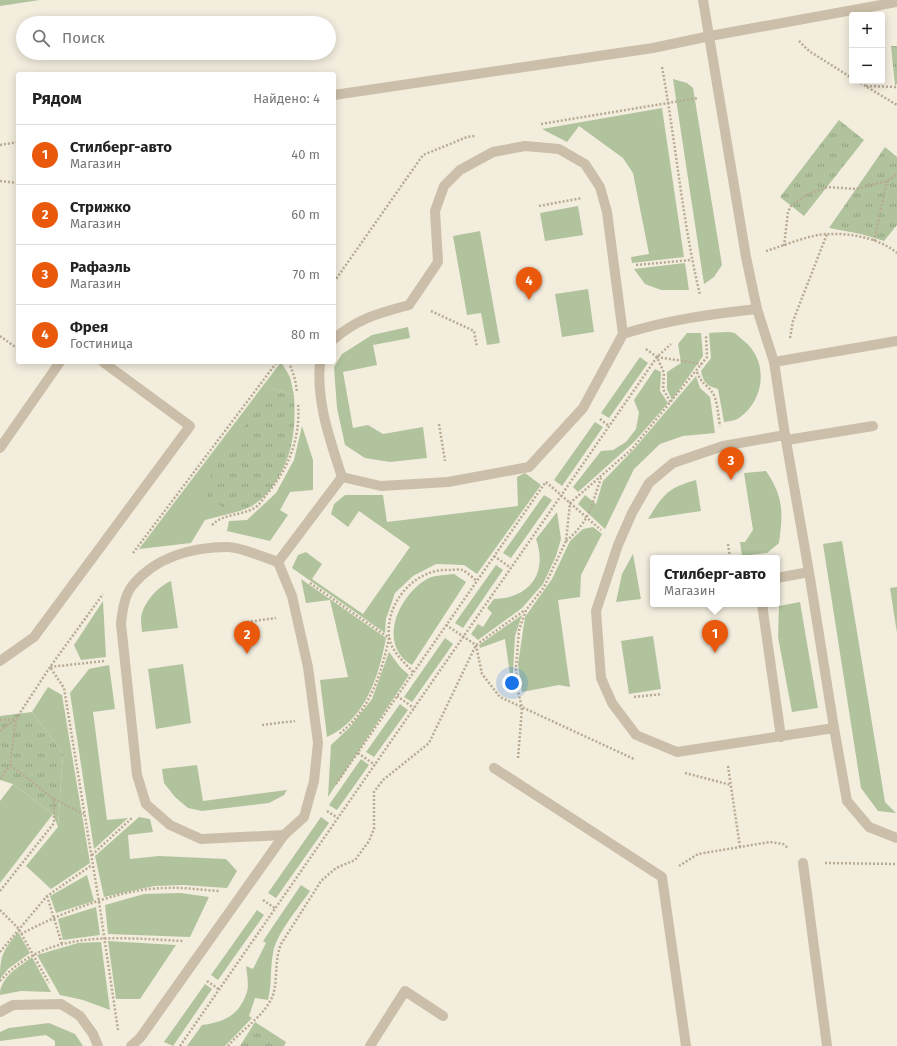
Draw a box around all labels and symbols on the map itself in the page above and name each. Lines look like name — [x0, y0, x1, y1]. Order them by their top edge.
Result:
pin: 4 — [516, 267, 542, 300]
pin: 3 — [718, 447, 744, 480]
pin: 1 — [702, 620, 728, 653]
pin: 2 — [234, 621, 260, 654]
your location — [502, 673, 522, 693]

